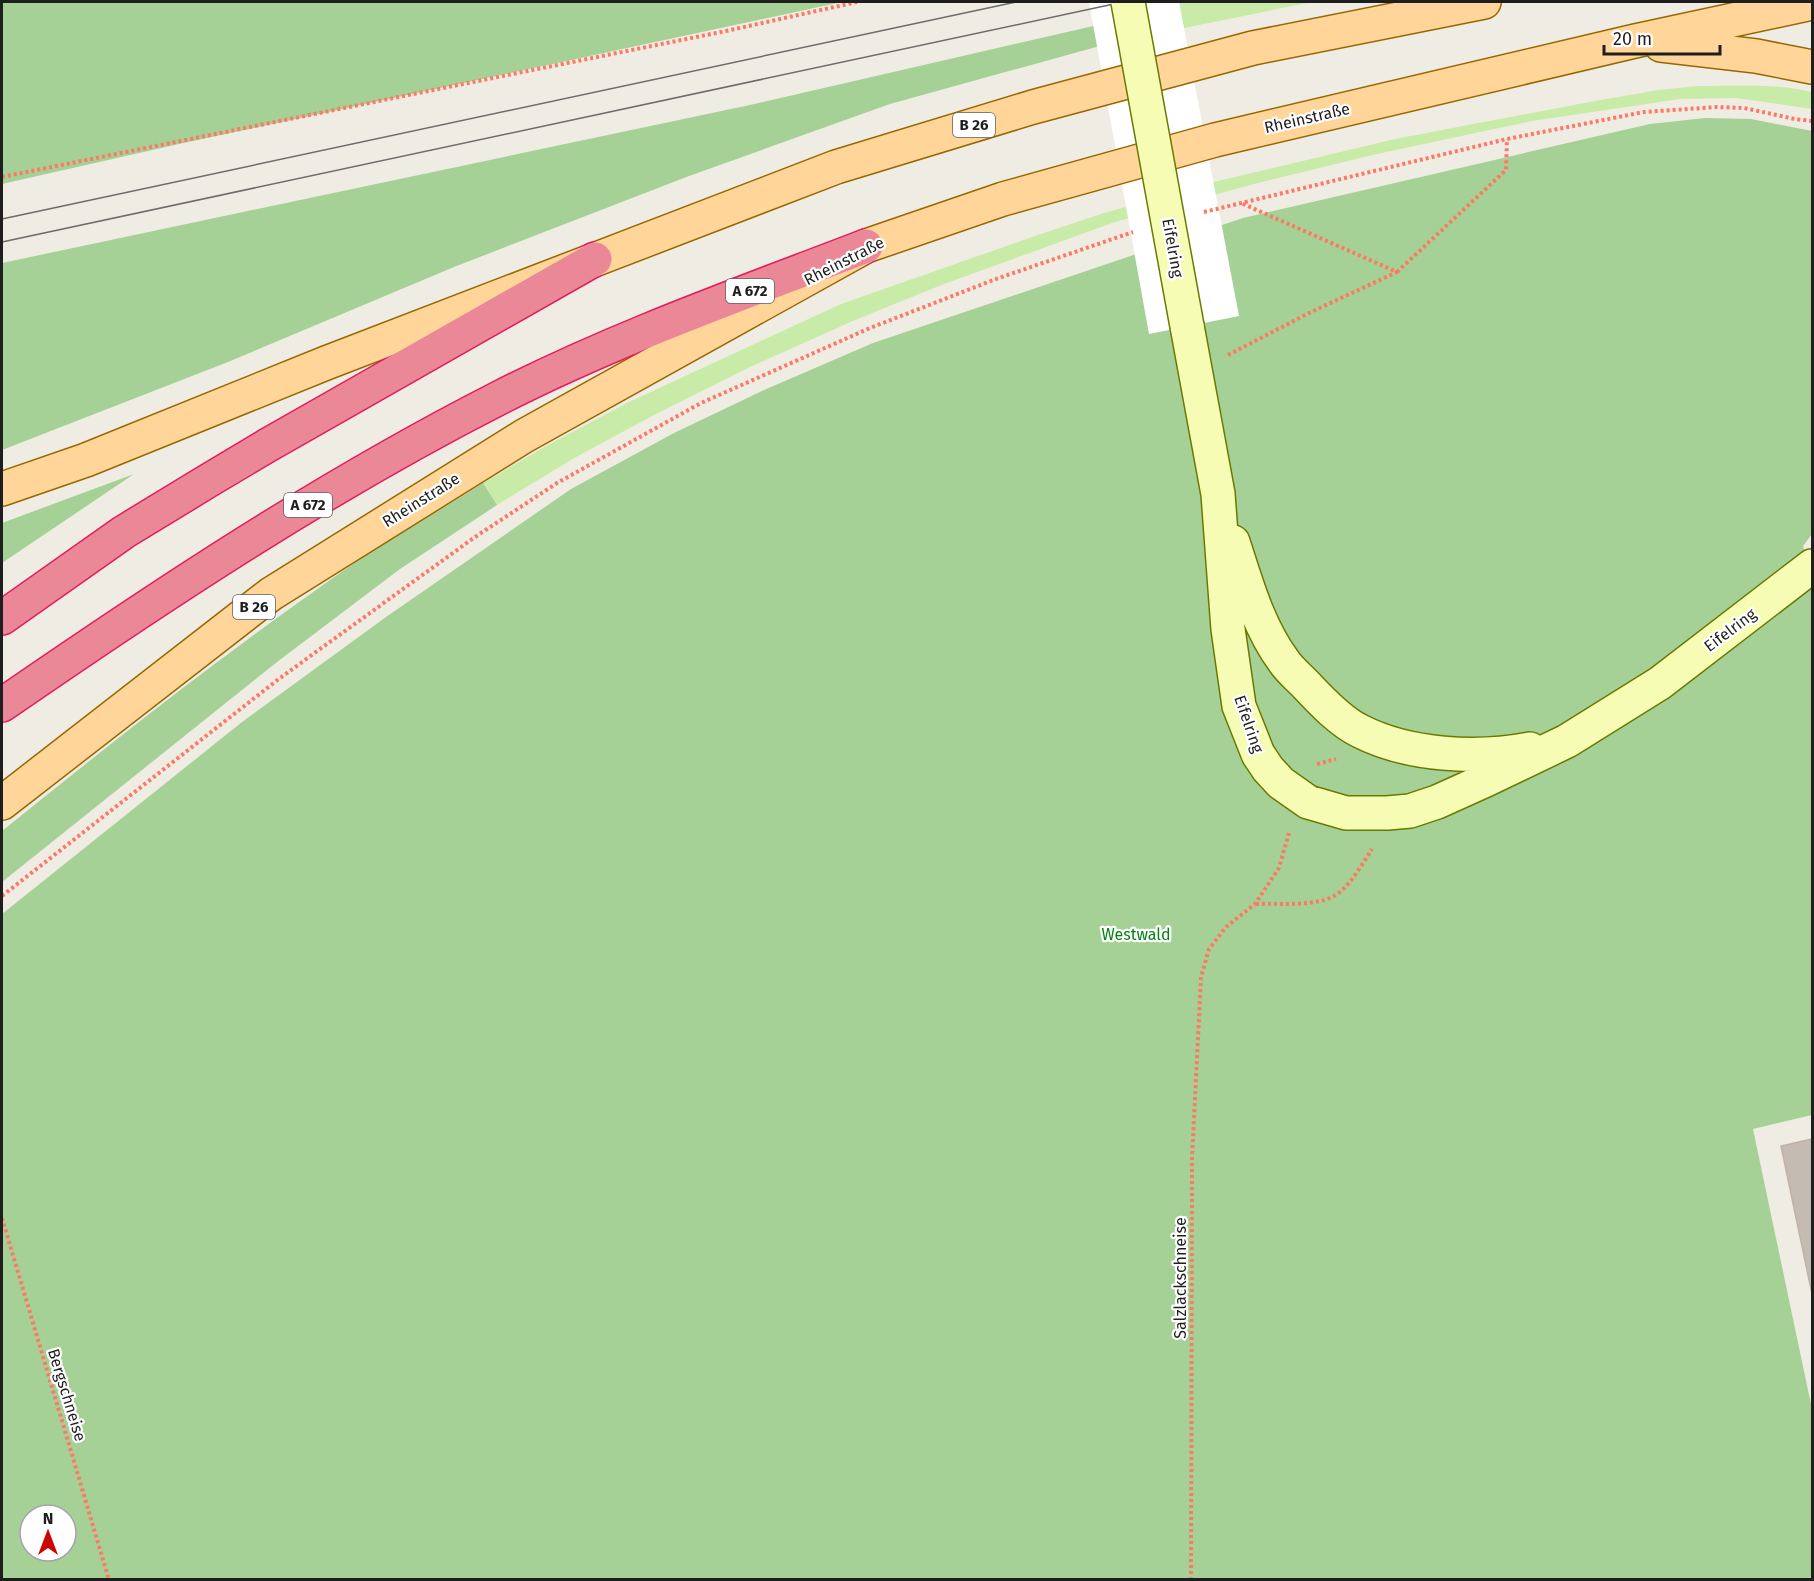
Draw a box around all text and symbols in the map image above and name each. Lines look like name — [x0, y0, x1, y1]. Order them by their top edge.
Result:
scale bar — [1604, 18, 1720, 56]
text: 20 m — [1613, 28, 1652, 50]
street label: Rheinstraße — [1262, 99, 1352, 137]
road number: B 26 — [953, 113, 995, 137]
street label: Eifelring — [1158, 217, 1188, 280]
street label: Rheinstraße — [801, 233, 887, 289]
road number: A 672 — [726, 279, 774, 303]
street label: Rheinstraße — [379, 469, 463, 531]
road number: A 672 — [284, 493, 332, 517]
road number: B 26 — [233, 595, 275, 619]
street label: Eifelring — [1700, 604, 1760, 656]
street label: Eifelring — [1230, 693, 1268, 756]
park label: Westwald — [1101, 925, 1171, 944]
street label: Salzlackschneise — [1171, 1217, 1190, 1339]
street label: Bergschneise — [44, 1346, 90, 1444]
north arrow — [18, 1503, 78, 1563]
text: N — [43, 1509, 53, 1528]

